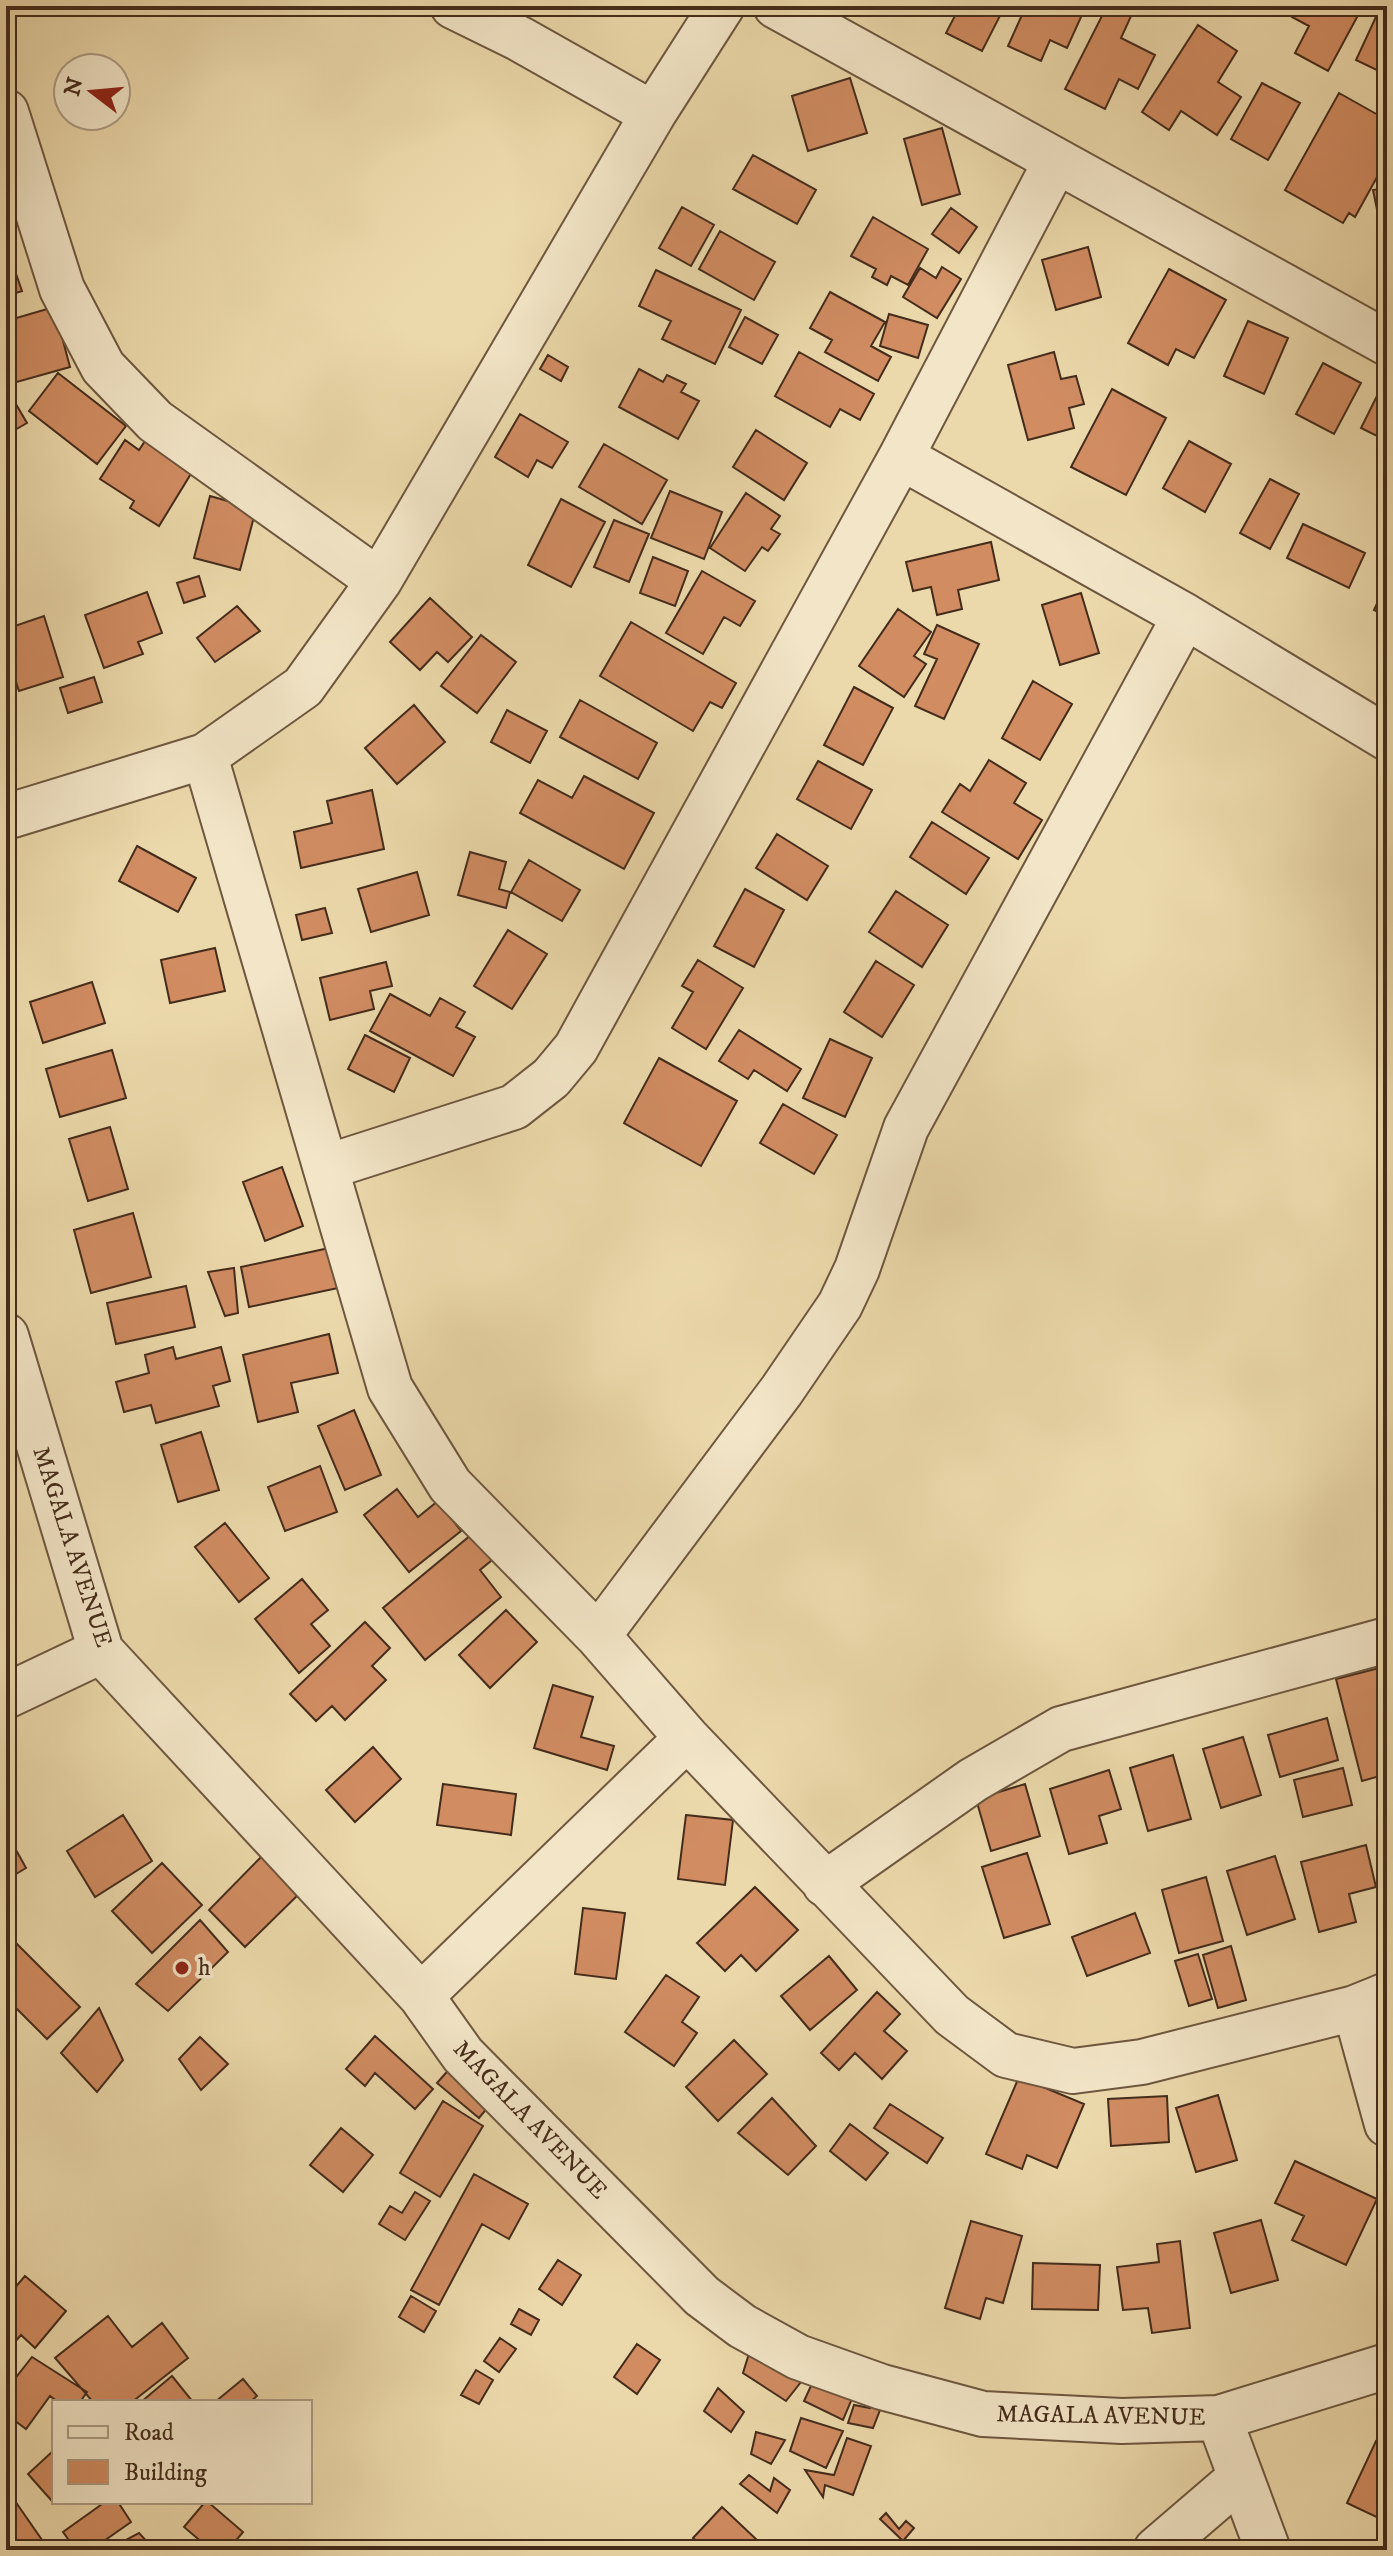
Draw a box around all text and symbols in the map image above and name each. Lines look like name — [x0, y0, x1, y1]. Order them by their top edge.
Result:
north arrow — [52, 52, 132, 132]
text: N — [59, 74, 90, 99]
street label: MAGALA AVENUE — [25, 1443, 119, 1651]
place label: h — [198, 1953, 211, 1983]
marker: h — [173, 1959, 191, 1977]
street label: MAGALA AVENUE — [447, 2034, 613, 2206]
street label: MAGALA AVENUE — [996, 2399, 1206, 2433]
legend — [52, 2400, 312, 2504]
text: Road — [124, 2418, 174, 2448]
text: Building — [124, 2458, 207, 2488]

